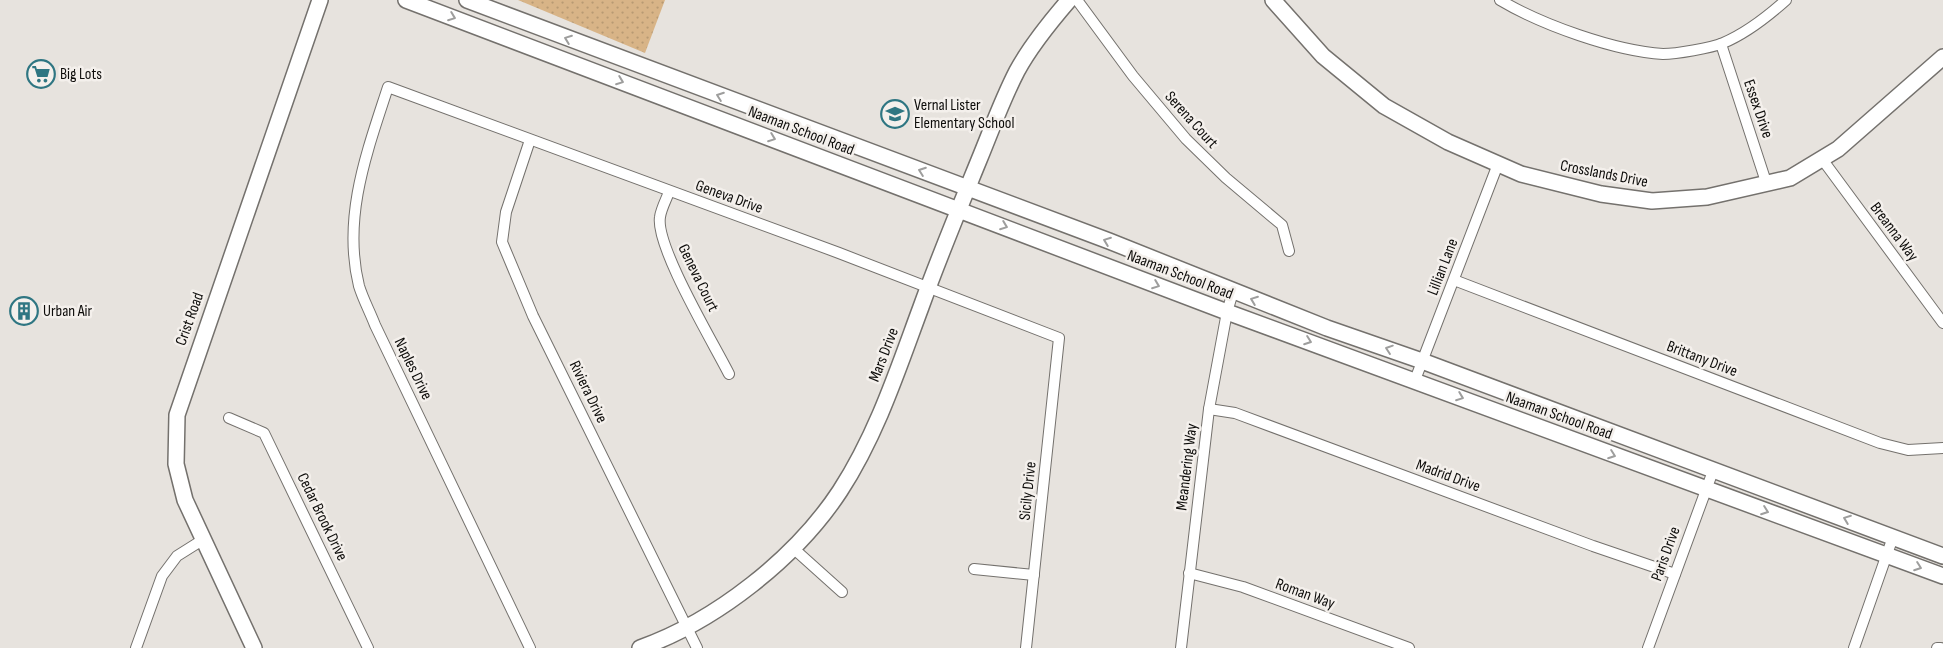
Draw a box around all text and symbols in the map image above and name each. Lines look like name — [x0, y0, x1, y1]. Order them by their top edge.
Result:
one-way arrow — [447, 11, 456, 21]
one-way arrow — [564, 35, 573, 45]
supermarket icon: Big Lots — [26, 59, 56, 89]
place label: Big Lots — [60, 65, 102, 84]
one-way arrow — [615, 75, 624, 85]
street label: Essex Drive — [1739, 77, 1777, 141]
street label: Serena Court — [1160, 88, 1222, 153]
one-way arrow — [716, 92, 725, 102]
place label: Vernal Lister Elementary School — [914, 96, 1014, 133]
school or university icon: Vernal Lister Elementary School — [880, 99, 910, 129]
street label: Naaman School Road — [745, 102, 857, 160]
one-way arrow — [767, 132, 776, 143]
street label: Crosslands Drive — [1559, 156, 1649, 192]
one-way arrow — [918, 167, 926, 177]
street label: Geneva Drive — [693, 176, 765, 218]
street label: Breanna Way — [1866, 199, 1922, 265]
one-way arrow — [999, 220, 1008, 230]
one-way arrow — [1103, 236, 1112, 247]
street label: Lillian Lane — [1424, 236, 1462, 298]
street label: Geneva Court — [673, 241, 723, 315]
street label: Naaman School Road — [1124, 246, 1236, 304]
one-way arrow — [1151, 279, 1159, 289]
street label: Crist Road — [172, 290, 208, 348]
building icon: Urban Air — [9, 296, 39, 326]
one-way arrow — [1250, 296, 1259, 306]
place label: Urban Air — [43, 302, 93, 321]
street label: Mars Drive — [865, 325, 903, 385]
street label: Naples Drive — [390, 335, 436, 403]
one-way arrow — [1303, 335, 1312, 345]
street label: Brittany Drive — [1664, 337, 1740, 381]
one-way arrow — [1385, 345, 1393, 355]
street label: Riviera Drive — [565, 358, 611, 426]
street label: Naaman School Road — [1503, 388, 1615, 444]
one-way arrow — [1456, 392, 1464, 402]
street label: Meandering Way — [1172, 422, 1202, 512]
one-way arrow — [1608, 449, 1616, 459]
street label: Madrid Drive — [1413, 456, 1483, 496]
street label: Sicily Drive — [1015, 461, 1041, 521]
street label: Cedar Brook Drive — [293, 470, 351, 564]
one-way arrow — [1760, 504, 1769, 515]
one-way arrow — [1843, 515, 1852, 526]
street label: Paris Drive — [1647, 524, 1685, 584]
one-way arrow — [1913, 561, 1921, 571]
street label: Roman Way — [1273, 574, 1337, 614]

